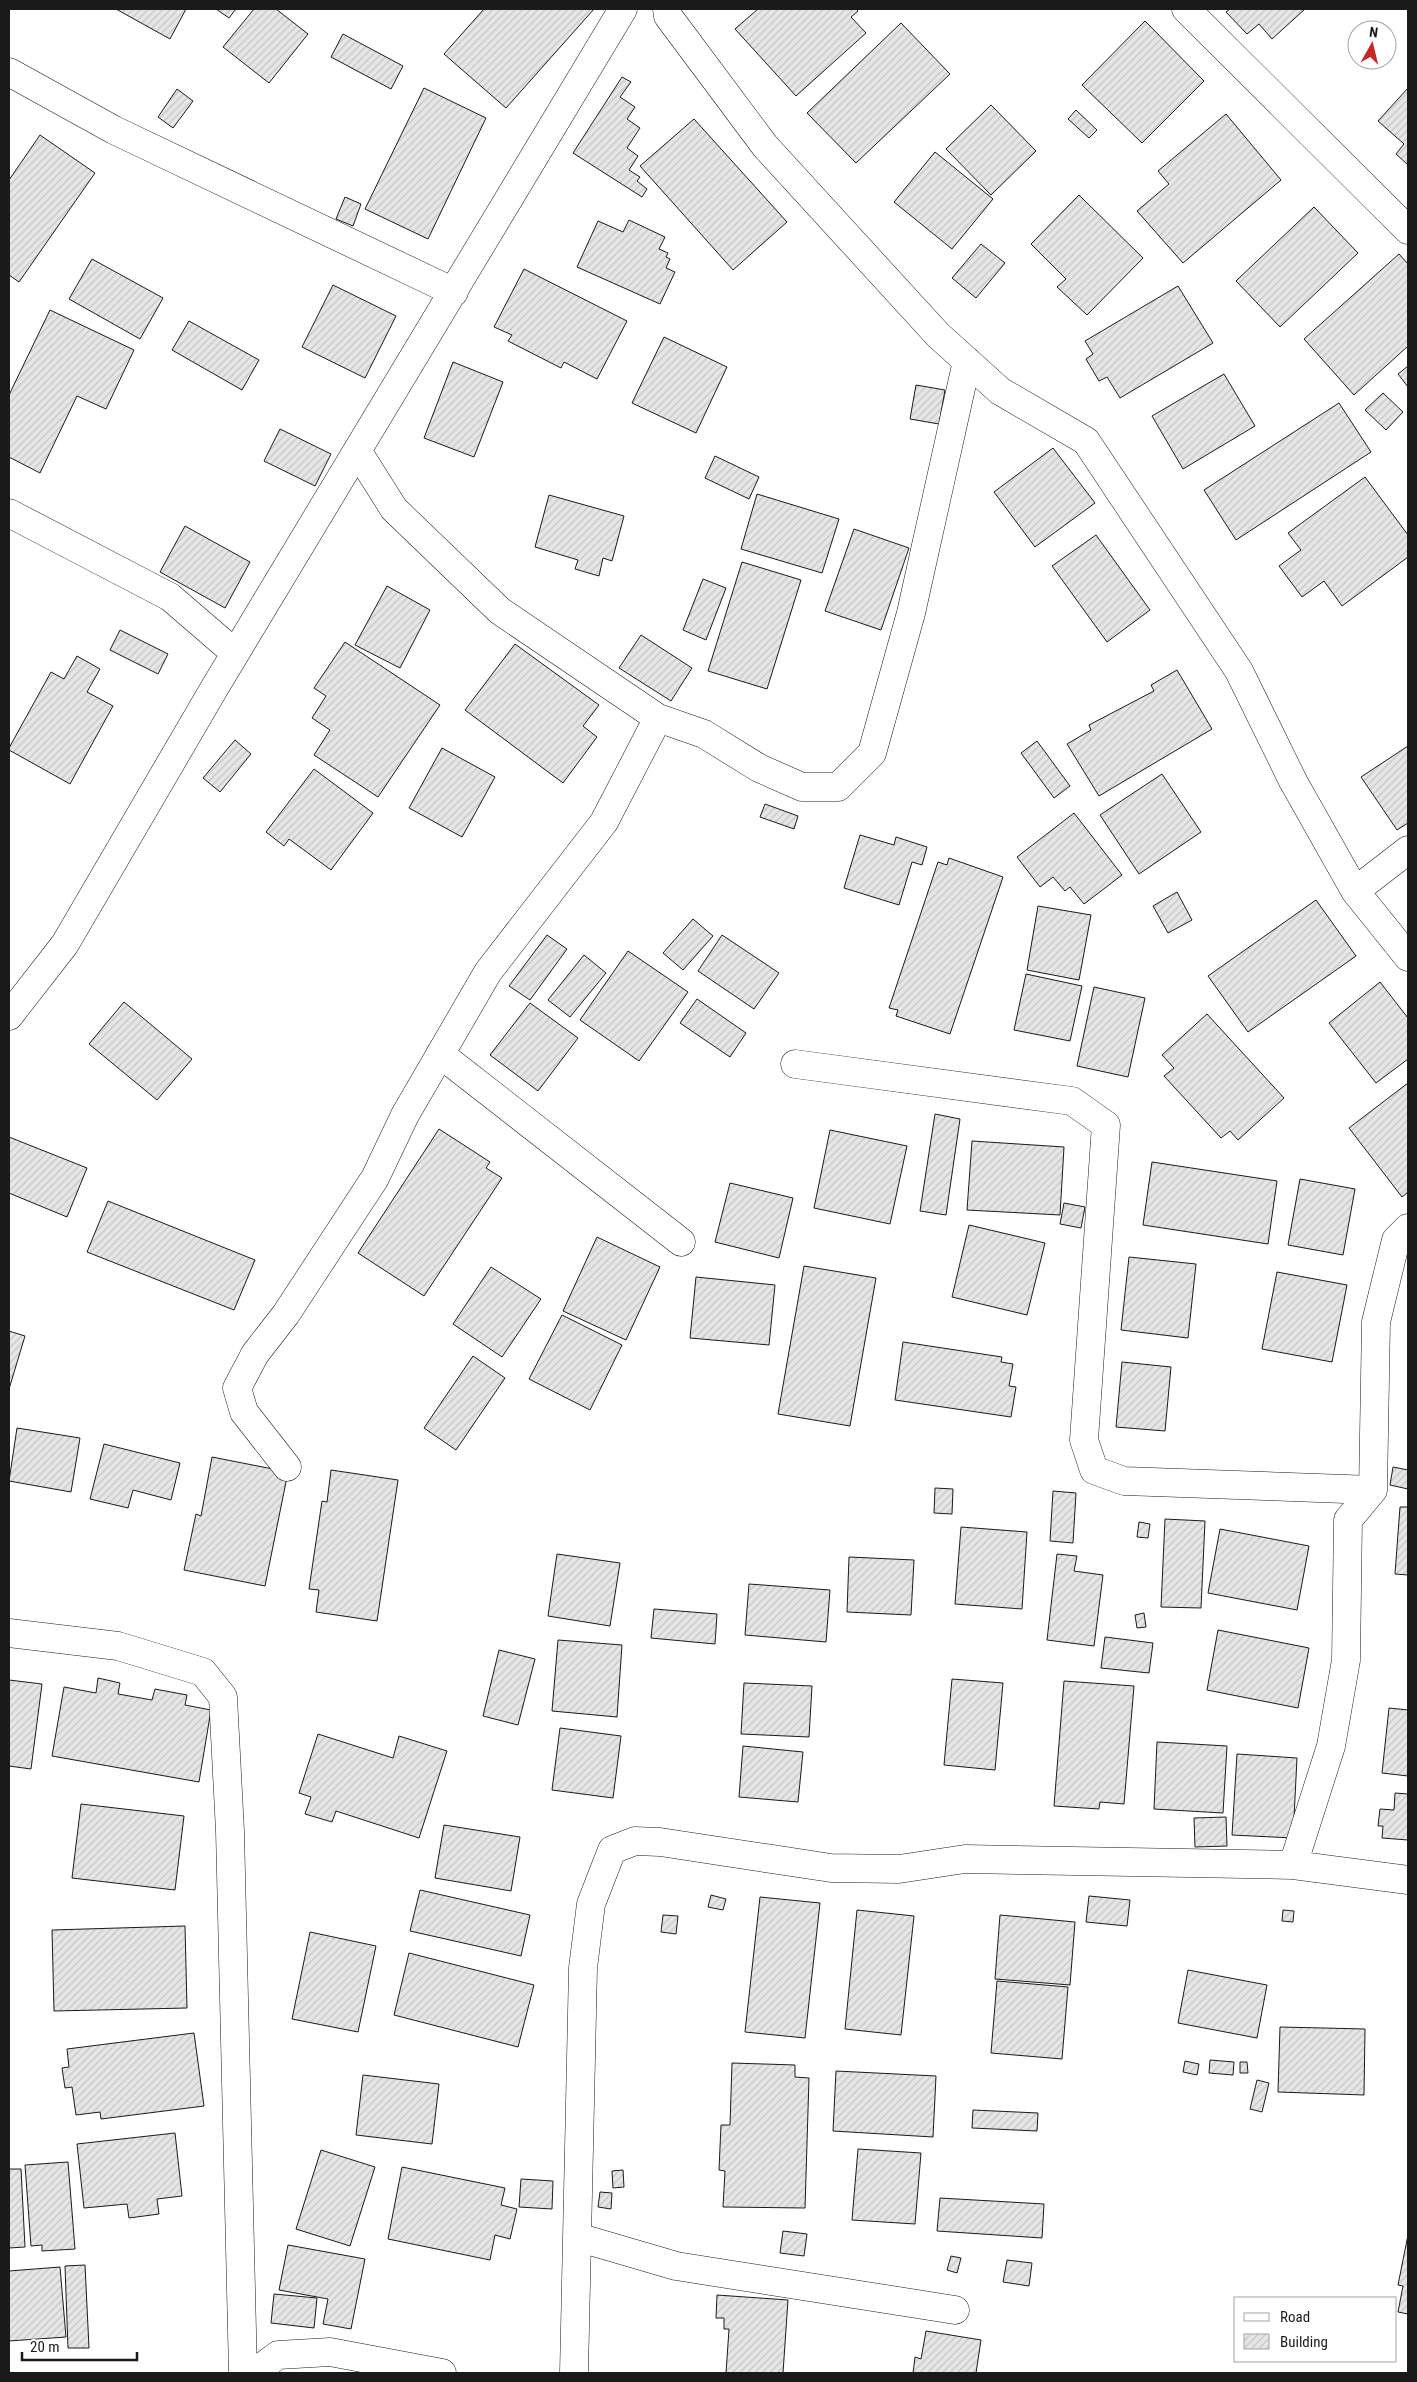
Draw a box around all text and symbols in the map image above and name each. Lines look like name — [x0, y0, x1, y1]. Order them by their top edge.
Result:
north arrow — [1347, 20, 1397, 70]
text: N — [1368, 24, 1379, 41]
legend — [1234, 2297, 1397, 2362]
text: Road — [1280, 2308, 1310, 2326]
scale bar — [22, 2330, 138, 2362]
text: Building — [1280, 2333, 1328, 2351]
text: 20 m — [30, 2338, 60, 2356]

